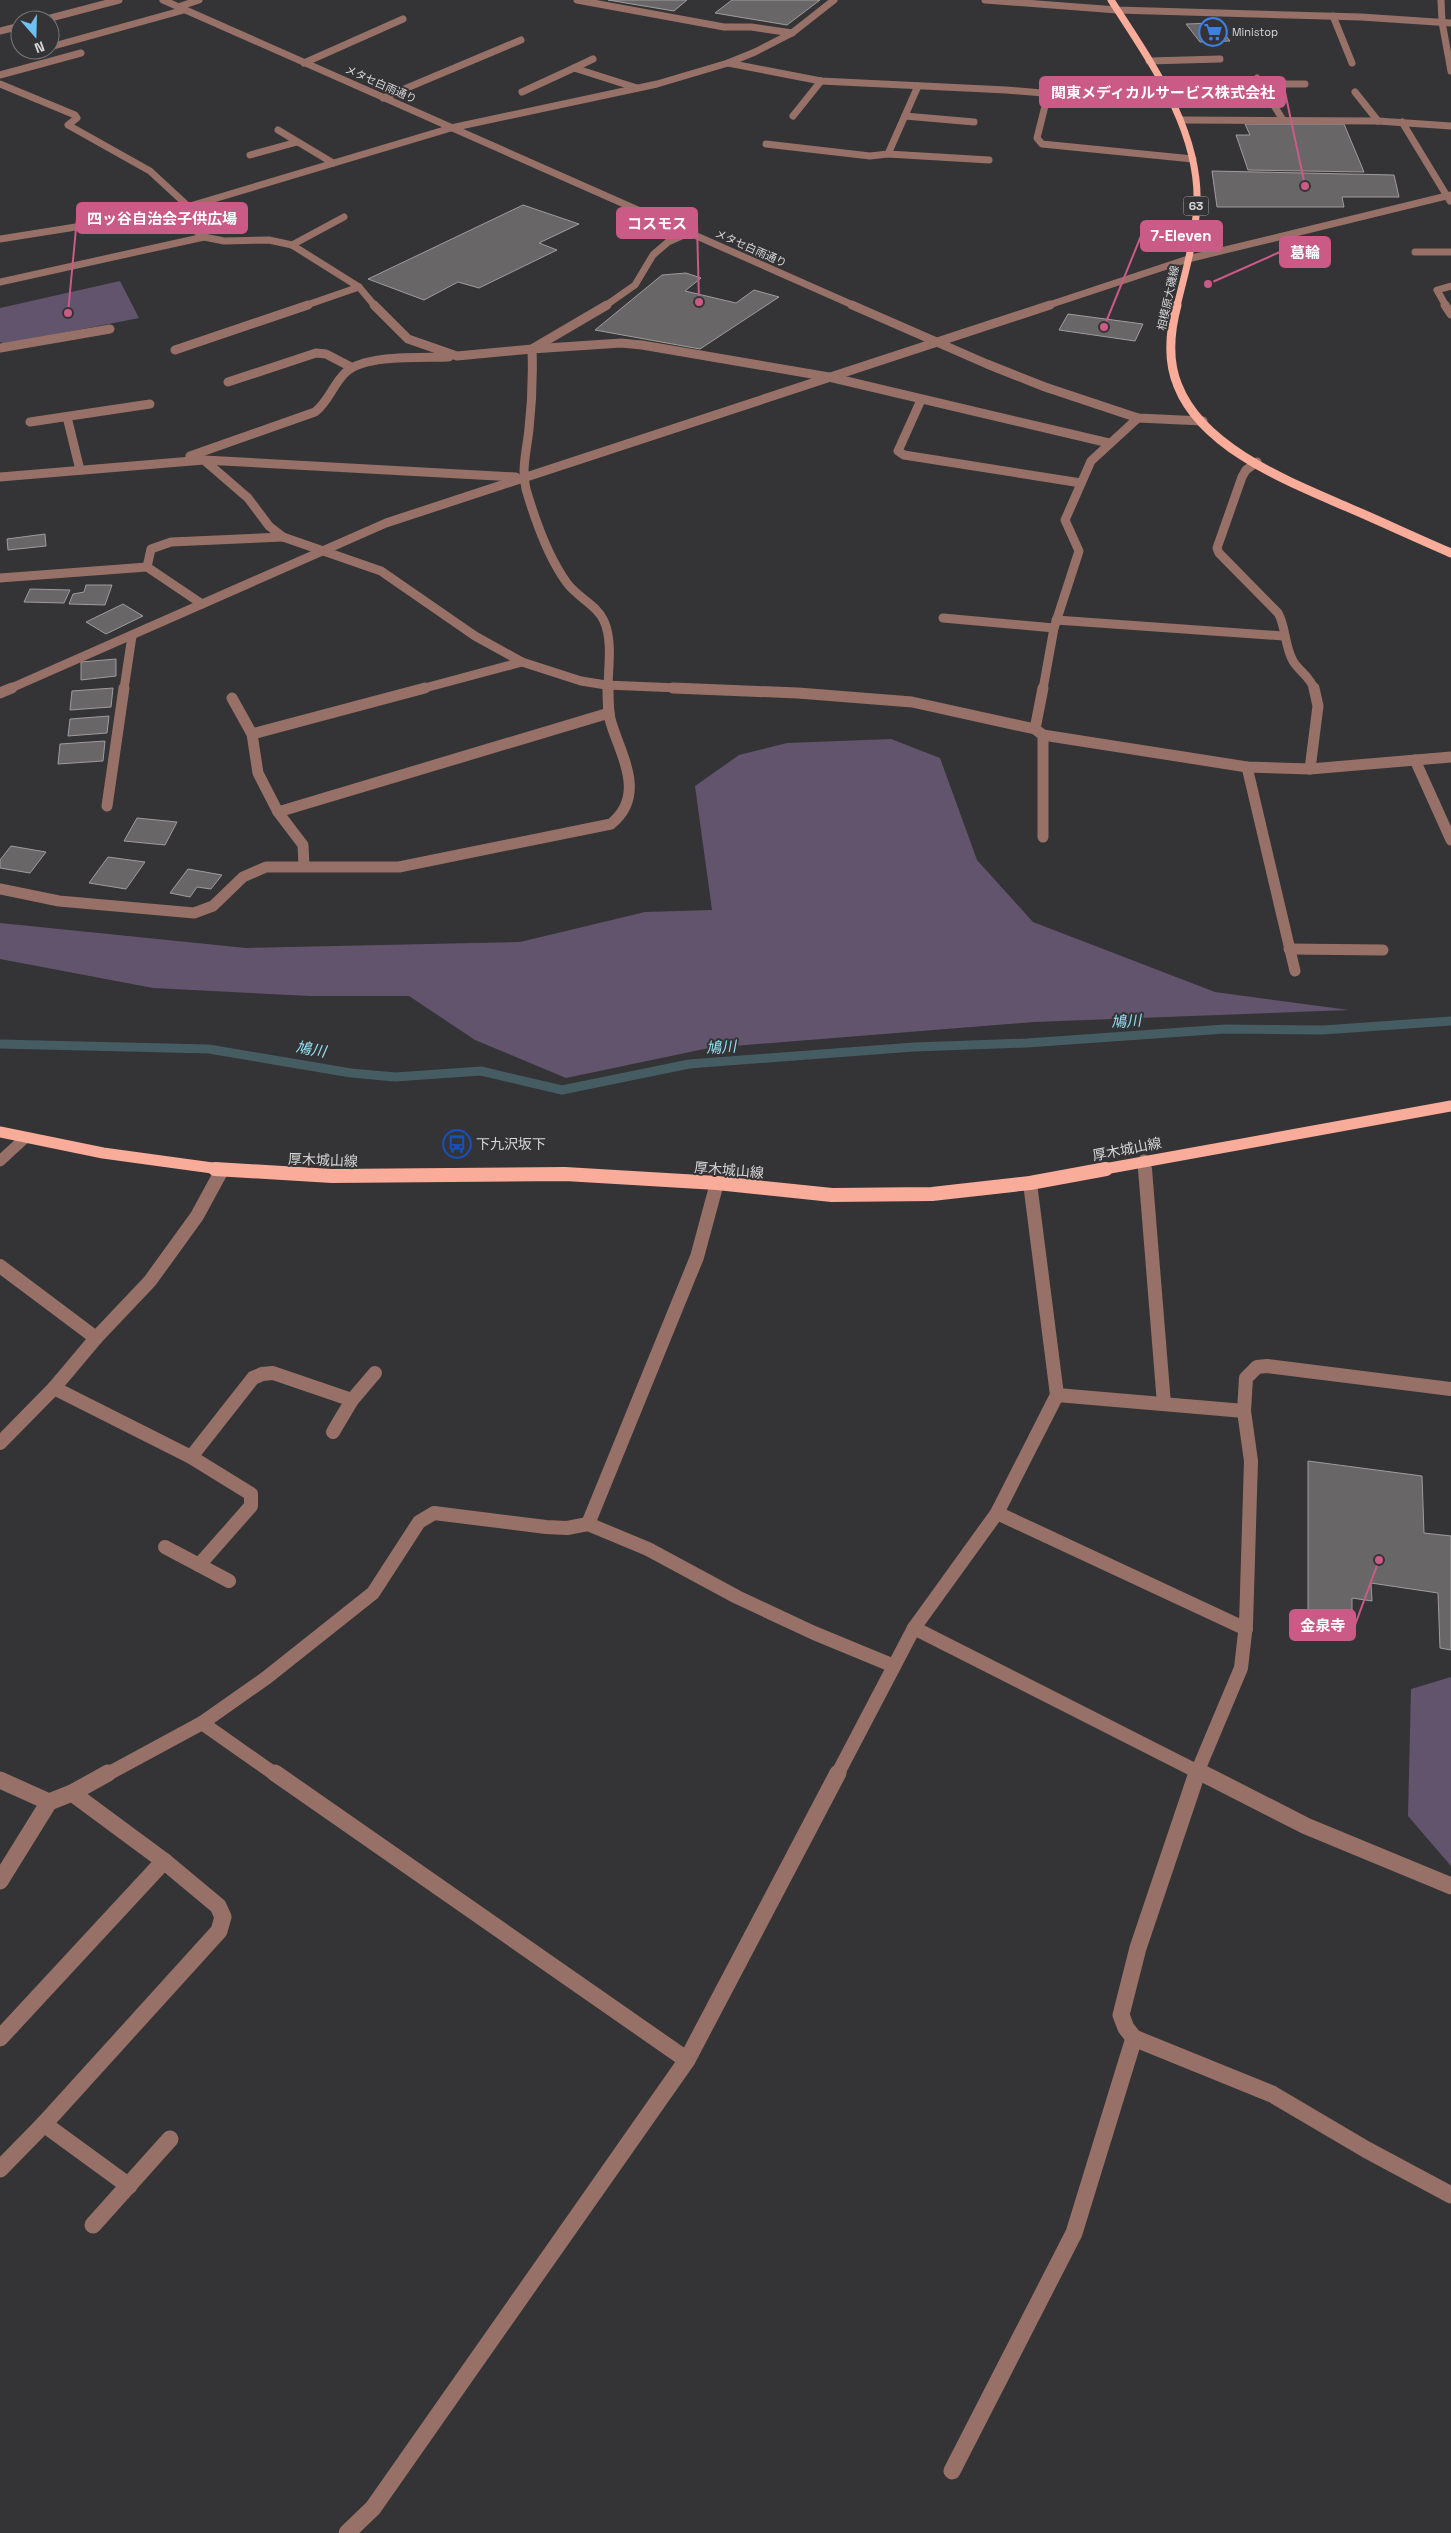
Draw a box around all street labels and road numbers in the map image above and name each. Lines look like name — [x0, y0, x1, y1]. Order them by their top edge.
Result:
street label: メタセ白雨通り — [343, 62, 419, 106]
road number: 63 — [1184, 197, 1208, 216]
street label: メタセ白雨通り — [713, 226, 789, 270]
street label: 相模原大磯線 — [1154, 264, 1182, 332]
street label: 厚木城山線 — [1091, 1133, 1163, 1165]
street label: 厚木城山線 — [288, 1150, 358, 1170]
street label: 厚木城山線 — [693, 1158, 765, 1182]

